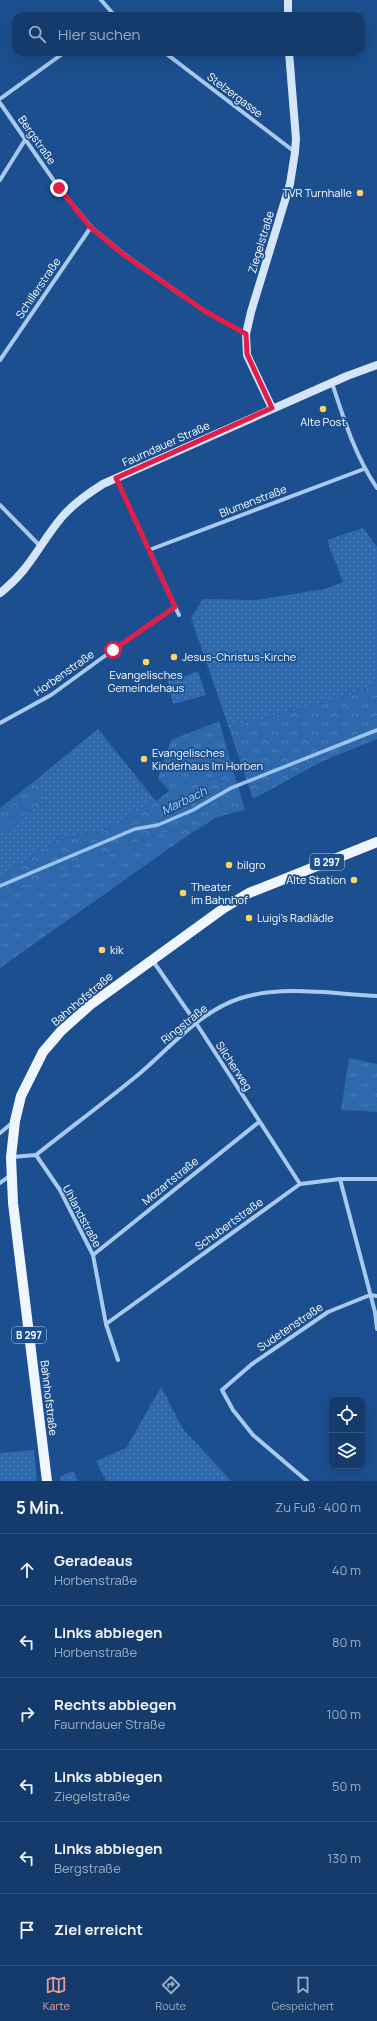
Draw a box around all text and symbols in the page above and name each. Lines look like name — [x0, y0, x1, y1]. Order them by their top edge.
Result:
search box — [12, 12, 365, 56]
icon: search — [26, 23, 48, 45]
text: Hier suchen — [58, 24, 140, 45]
street label: Stelzergasse — [204, 69, 267, 121]
street label: Bergstraße — [15, 112, 60, 168]
route end — [50, 179, 68, 197]
place label: TVR Turnhalle — [282, 185, 353, 200]
marker: TVR Turnhalle — [355, 188, 365, 198]
street label: Ziegelstraße — [244, 208, 277, 275]
street label: Schillerstraße — [12, 254, 64, 321]
marker: Alte Post — [318, 404, 328, 414]
place label: Alte Post — [300, 414, 346, 429]
street label: Faurndauer Straße — [120, 417, 212, 470]
street label: Blumenstraße — [217, 481, 289, 520]
route start — [104, 641, 122, 659]
street label: Horbenstraße — [31, 646, 97, 699]
place label: Jesus-Christus-Kirche — [182, 649, 297, 664]
marker: Jesus-Christus-Kirche — [169, 652, 179, 662]
marker: Evangelisches Gemeindehaus — [141, 657, 151, 667]
place label: Evangelisches Gemeindehaus — [108, 667, 185, 695]
place label: Evangelisches Kinderhaus Im Horben — [152, 745, 263, 773]
marker: Evangelisches Kinderhaus Im Horben — [139, 754, 149, 764]
water label: Marbach — [158, 782, 210, 819]
road number: B 297 — [310, 854, 344, 870]
place label: bilgro — [237, 857, 266, 872]
marker: bilgro — [224, 860, 234, 870]
place label: Alte Station — [286, 872, 346, 887]
marker: Alte Station — [349, 875, 359, 885]
place label: Theater im Bahnhof — [191, 879, 248, 907]
marker: Theater im Bahnhof — [178, 888, 188, 898]
place label: Luigi's Radlädle — [257, 910, 334, 925]
marker: Luigi's Radlädle — [244, 913, 254, 923]
place label: kik — [110, 942, 124, 957]
marker: kik — [97, 945, 107, 955]
street label: Bahnhofstraße — [48, 968, 116, 1029]
street label: Ringstraße — [157, 1000, 210, 1047]
street label: Silcherweg — [213, 1038, 256, 1093]
street label: Mozartstraße — [138, 1153, 201, 1208]
street label: Uhlandstraße — [60, 1182, 106, 1250]
street label: Schubertstraße — [192, 1194, 266, 1253]
street label: Sudetenstraße — [254, 1299, 326, 1354]
road number: B 297 — [12, 1327, 46, 1343]
street label: Bahnhofstraße — [37, 1359, 62, 1437]
map controls — [329, 1397, 365, 1469]
button: locate — [329, 1397, 365, 1433]
button: layers — [329, 1433, 365, 1469]
text: 5 Min. — [16, 1496, 64, 1519]
text: Zu Fuß · 400 m — [275, 1498, 361, 1516]
text: Geradeaus — [54, 1550, 133, 1571]
icon: ahead — [16, 1559, 38, 1581]
text: 40 m — [332, 1561, 361, 1579]
text: Horbenstraße — [54, 1571, 137, 1589]
text: Links abbiegen — [54, 1622, 162, 1643]
icon: left — [16, 1631, 38, 1653]
text: 80 m — [332, 1633, 361, 1651]
text: Horbenstraße — [54, 1643, 137, 1661]
text: Rechts abbiegen — [54, 1694, 176, 1715]
icon: right — [16, 1703, 38, 1725]
text: 100 m — [326, 1705, 361, 1723]
text: Faurndauer Straße — [54, 1715, 165, 1733]
text: Links abbiegen — [54, 1766, 162, 1787]
icon: left — [16, 1775, 38, 1797]
text: 50 m — [332, 1777, 361, 1795]
text: Ziegelstraße — [54, 1787, 130, 1805]
text: Links abbiegen — [54, 1838, 162, 1859]
icon: left — [16, 1847, 38, 1869]
text: 130 m — [327, 1849, 361, 1867]
text: Bergstraße — [54, 1859, 121, 1877]
icon: arrive — [16, 1919, 38, 1941]
text: Ziel erreicht — [54, 1919, 143, 1940]
tab: Karte — [43, 1974, 70, 2013]
tab: Route — [155, 1974, 186, 2013]
tab: Gespeichert — [271, 1974, 334, 2013]

